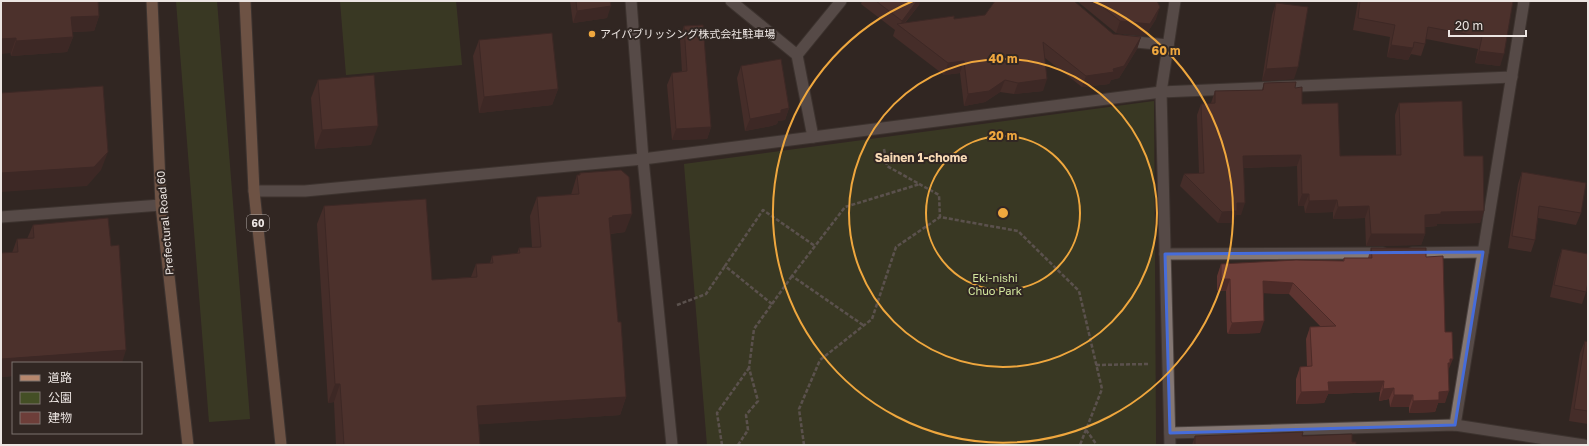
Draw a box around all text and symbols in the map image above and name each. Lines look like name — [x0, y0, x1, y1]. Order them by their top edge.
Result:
scale bar — [1449, 12, 1526, 38]
text: 20 m — [1455, 18, 1483, 33]
place label: アイパブリッシング株式会社駐車場 — [600, 27, 775, 40]
marker: アイパブリッシング株式会社駐車場 — [587, 29, 597, 39]
text: 60 m — [1152, 43, 1180, 58]
text: 40 m — [989, 51, 1017, 66]
text: 20 m — [989, 128, 1017, 143]
district label: Sainen 1-chome — [875, 150, 967, 165]
street label: Prefectural Road 60 — [153, 170, 176, 276]
centre of rings — [996, 206, 1010, 220]
road number: 60 — [247, 215, 269, 231]
park label: Eki-nishi Chuo Park — [968, 271, 1022, 297]
legend — [12, 362, 142, 434]
text: 道路 — [48, 370, 72, 385]
text: 公園 — [48, 390, 72, 405]
text: 建物 — [48, 410, 72, 425]

